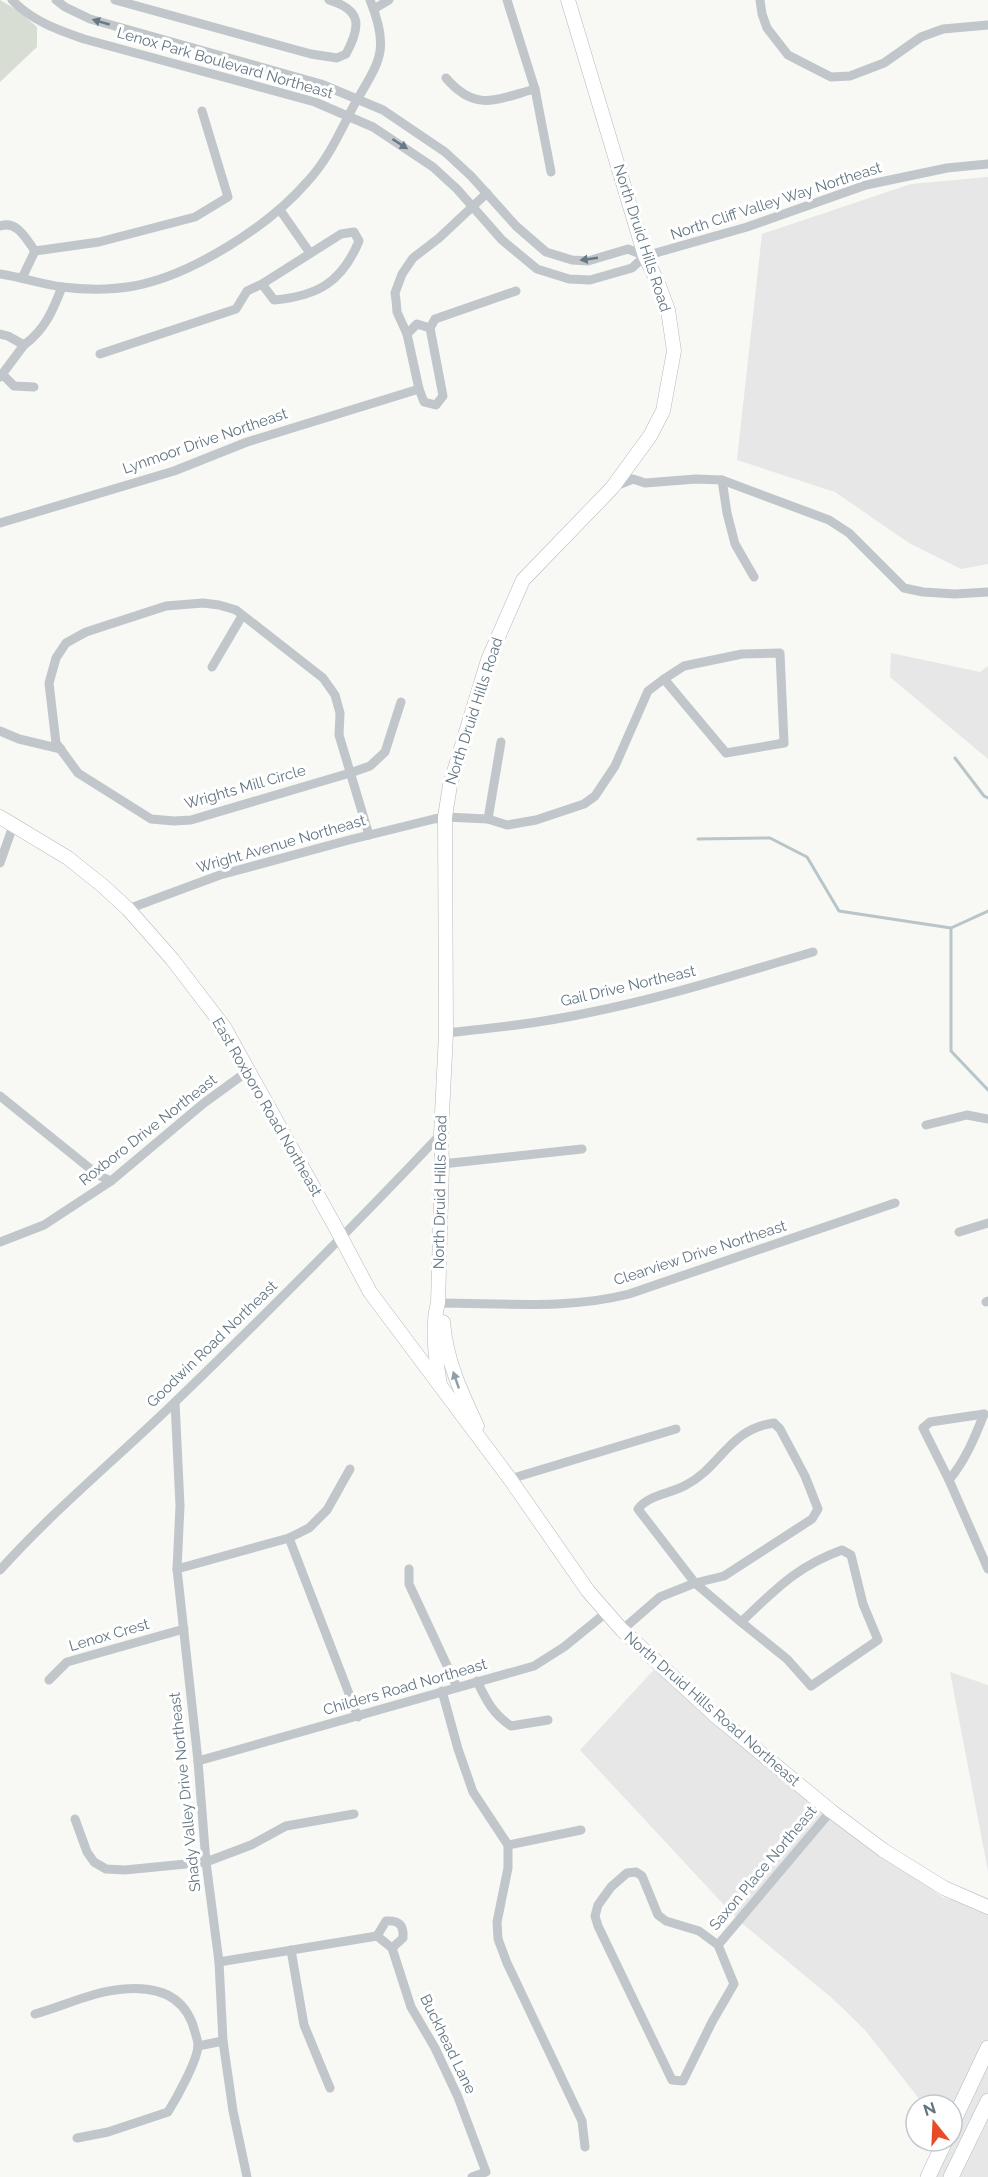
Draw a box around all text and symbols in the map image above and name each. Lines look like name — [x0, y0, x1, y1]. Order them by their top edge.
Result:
one-way arrow — [92, 17, 110, 26]
street label: Lenox Park Boulevard Northeast — [115, 23, 335, 103]
one-way arrow — [391, 138, 407, 150]
street label: North Cliff Valley Way Northeast — [668, 158, 884, 244]
street label: North Druid Hills Road — [610, 162, 674, 314]
one-way arrow — [580, 254, 599, 264]
street label: Lynmoor Drive Northeast — [120, 404, 290, 478]
street label: North Druid Hills Road — [442, 635, 506, 787]
street label: Wrights Mill Circle — [182, 761, 308, 813]
street label: Wright Avenue Northeast — [194, 811, 368, 877]
street label: Gail Drive Northeast — [559, 962, 697, 1010]
street label: East Roxboro Road Northeast — [208, 1014, 326, 1200]
street label: Roxboro Drive Northeast — [76, 1071, 220, 1189]
street label: North Druid Hills Road — [430, 1115, 450, 1269]
street label: Clearview Drive Northeast — [611, 1217, 789, 1289]
street label: Goodwin Road Northeast — [143, 1277, 281, 1411]
one-way arrow — [451, 1371, 461, 1389]
street label: Lenox Crest — [67, 1615, 151, 1655]
street label: North Druid Hills Road Northeast — [621, 1628, 803, 1790]
street label: Childers Road Northeast — [321, 1655, 489, 1719]
street label: Shady Valley Drive Northeast — [166, 1691, 204, 1893]
street label: Saxon Place Northeast — [706, 1802, 820, 1934]
street label: Buckhead Lane — [416, 1991, 480, 2097]
north arrow — [904, 2093, 964, 2153]
text: N — [921, 2098, 938, 2120]

